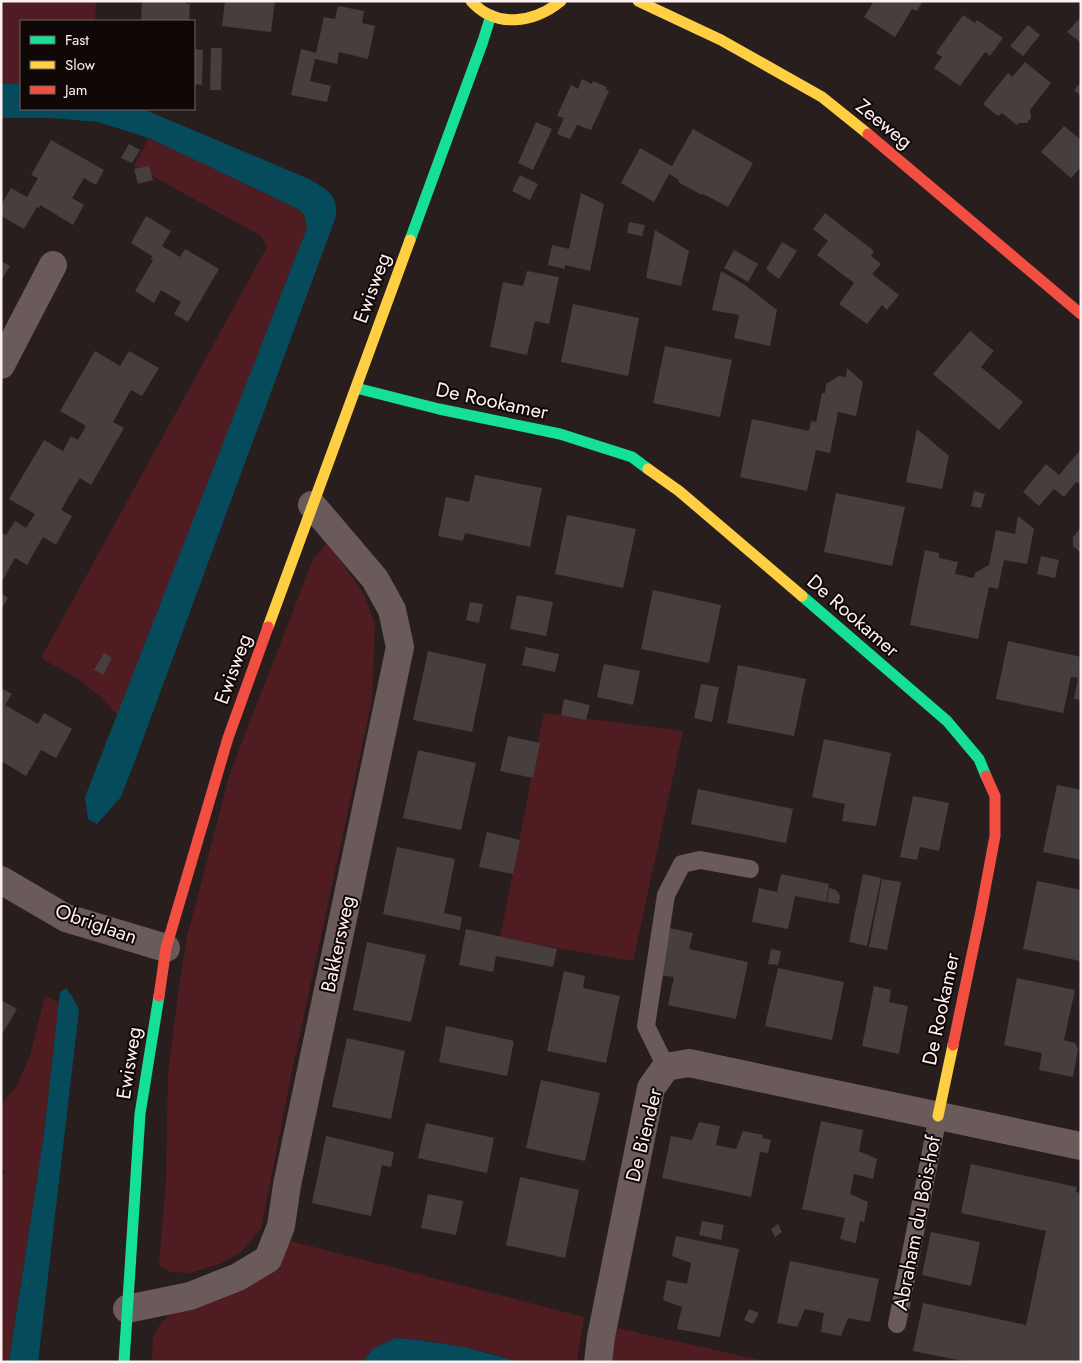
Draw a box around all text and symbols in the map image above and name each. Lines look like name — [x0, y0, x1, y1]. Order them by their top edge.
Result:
legend — [20, 20, 195, 110]
text: Fast — [65, 29, 89, 51]
text: Slow — [65, 54, 96, 76]
text: Jam — [63, 79, 88, 101]
street label: Zeeweg — [849, 92, 919, 156]
street label: Ewisweg — [346, 249, 398, 327]
street label: De Rookamer — [433, 375, 551, 427]
street label: De Rookamer — [800, 568, 906, 664]
street label: Ewisweg — [207, 630, 259, 708]
street label: Bakkersweg — [314, 893, 362, 995]
street label: Obriglaan — [51, 896, 141, 952]
street label: De Rookamer — [915, 950, 967, 1068]
street label: Ewisweg — [109, 1025, 149, 1101]
street label: De Biender — [618, 1085, 670, 1185]
street label: Abraham du Bois-hof — [886, 1132, 948, 1313]

